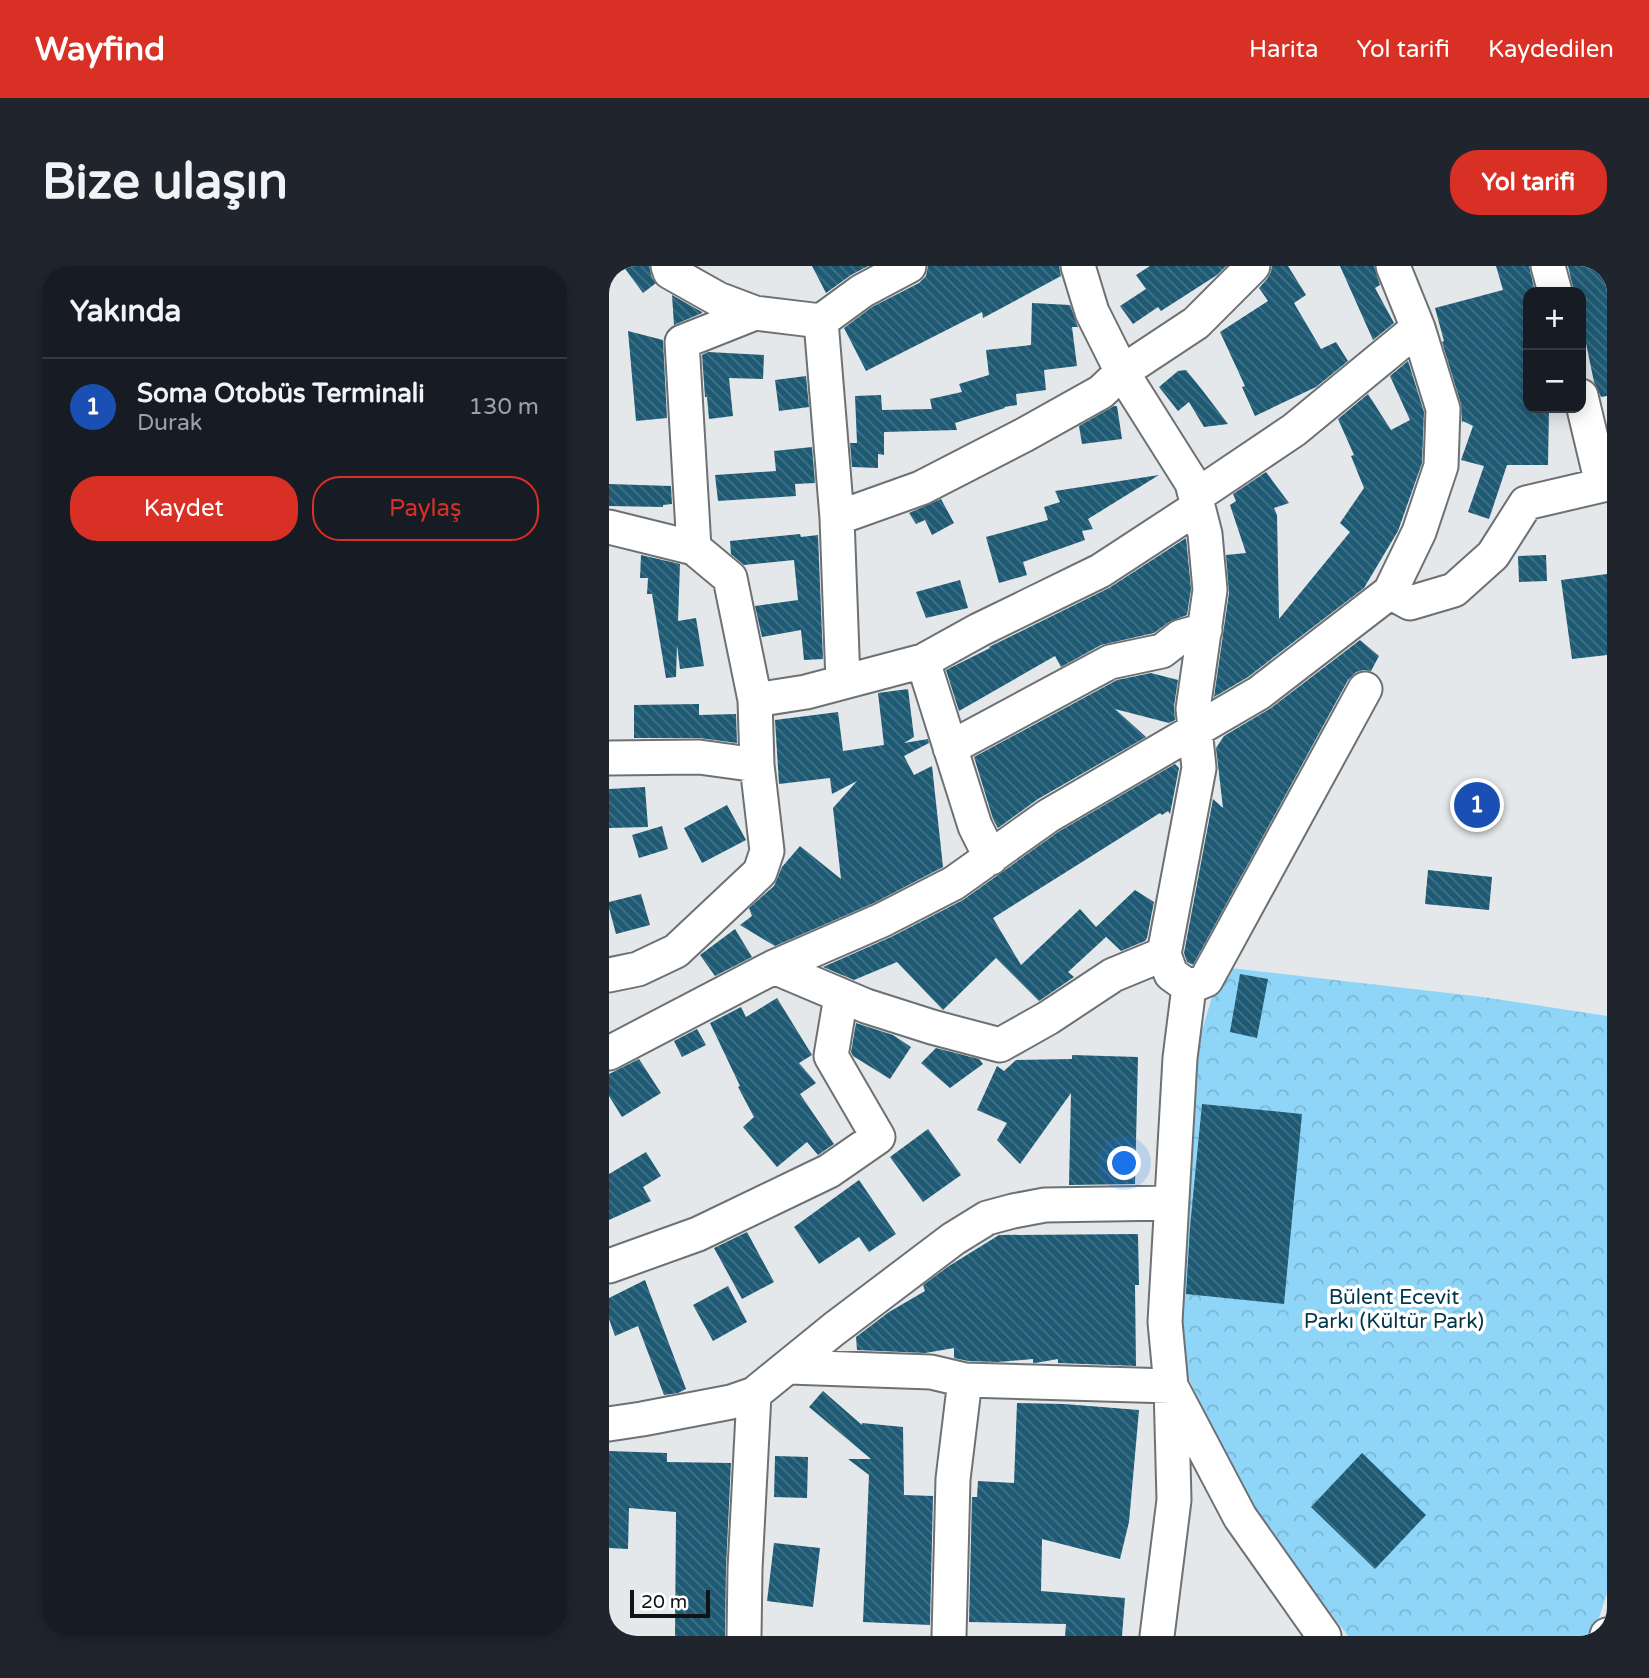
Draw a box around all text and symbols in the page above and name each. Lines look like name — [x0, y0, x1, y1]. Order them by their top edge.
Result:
text: Wayfind — [35, 30, 165, 69]
text: Harita — [1249, 35, 1318, 64]
text: Yol tarifi — [1356, 35, 1450, 64]
text: Kaydedilen — [1488, 35, 1614, 64]
button: Yol tarifi — [1450, 150, 1607, 215]
text: Bize ulaşın — [42, 153, 288, 212]
map controls — [1523, 287, 1586, 413]
button: + — [1523, 287, 1586, 350]
text: Yakında — [70, 293, 181, 330]
button: − — [1523, 350, 1586, 413]
text: Soma Otobüs Terminali — [137, 378, 425, 409]
text: 1 — [86, 393, 100, 421]
text: 130 m — [469, 393, 539, 421]
text: Durak — [137, 409, 202, 437]
button: Kaydet — [70, 476, 298, 541]
button: Paylaş — [312, 476, 539, 541]
pin: 1 — [1454, 779, 1500, 831]
your location — [1107, 1146, 1141, 1180]
park label: Bülent Ecevit Parkı (Kültür Park) — [1304, 1285, 1484, 1334]
scale bar — [630, 1587, 711, 1619]
text: 20 m — [641, 1591, 687, 1613]

